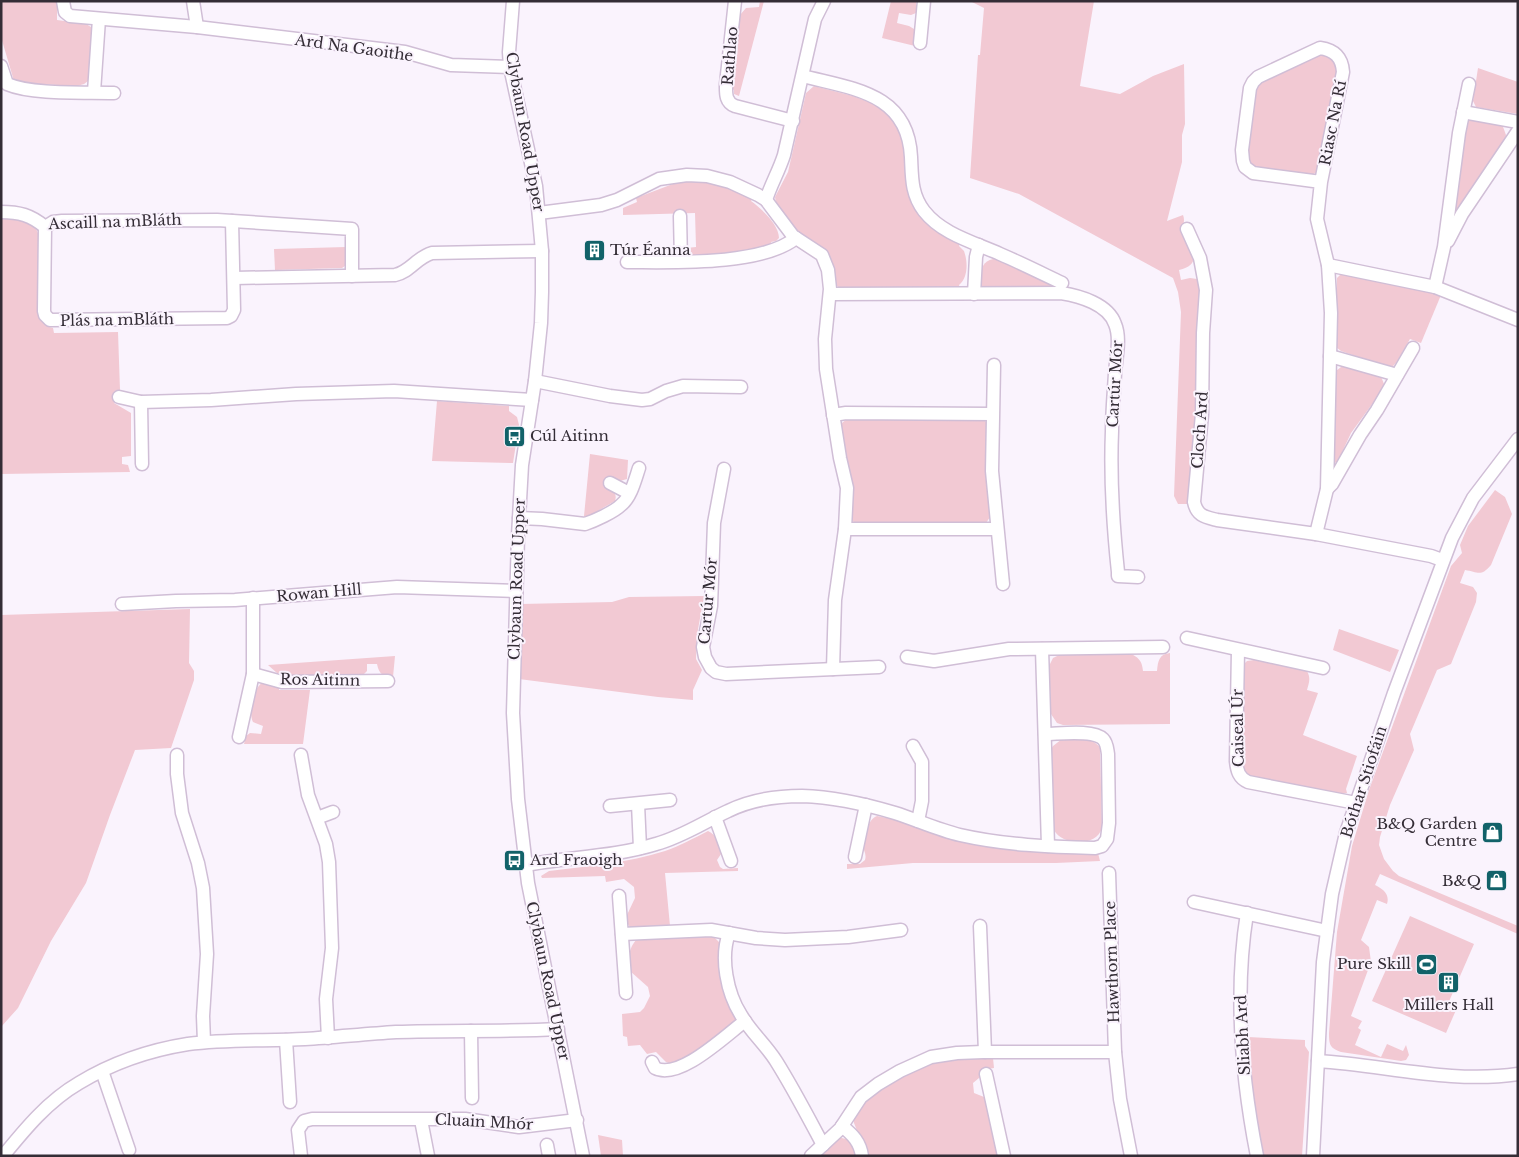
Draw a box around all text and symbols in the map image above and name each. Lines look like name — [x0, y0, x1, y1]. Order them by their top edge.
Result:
street label: Rathlao — [717, 25, 742, 86]
street label: Ard Na Gaoithe — [293, 30, 414, 65]
street label: Clybaun Road Upper — [502, 50, 549, 214]
street label: Riasc Na Rí — [1315, 78, 1350, 167]
street label: Ascaill na mBláth — [47, 210, 182, 233]
building icon: Túr Éanna — [582, 238, 606, 262]
place label: Túr Éanna — [610, 240, 691, 259]
street label: Plás na mBláth — [60, 309, 174, 330]
street label: Cartúr Mór — [1103, 339, 1126, 428]
street label: Cloch Ard — [1187, 391, 1212, 469]
bus stop icon: Cúl Aitinn — [502, 424, 526, 448]
place label: Cúl Aitinn — [530, 426, 609, 445]
street label: Clybaun Road Upper — [504, 497, 529, 660]
street label: Cartúr Mór — [694, 556, 721, 645]
street label: Rowan Hill — [276, 579, 362, 606]
street label: Ros Aitinn — [280, 669, 360, 690]
street label: Caiseal Úr — [1227, 688, 1248, 767]
street label: Bóthar Stiofáin — [1336, 723, 1391, 840]
place label: B&Q Garden Centre — [1376, 814, 1477, 850]
shop icon: B&Q Garden Centre — [1481, 821, 1505, 845]
bus stop icon: Ard Fraoigh — [502, 848, 526, 872]
place label: Ard Fraoigh — [529, 850, 623, 869]
shop icon: B&Q — [1485, 869, 1509, 893]
place label: B&Q — [1442, 871, 1481, 890]
street label: Clybaun Road Upper — [522, 900, 575, 1063]
street label: Hawthorn Place — [1100, 901, 1123, 1024]
sports icon: Pure Skill — [1415, 952, 1439, 976]
place label: Pure Skill — [1337, 954, 1411, 973]
building icon: Millers Hall — [1437, 970, 1461, 994]
street label: Sliabh Ard — [1231, 994, 1254, 1076]
place label: Millers Hall — [1404, 995, 1494, 1014]
street label: Cluain Mhór — [434, 1109, 535, 1134]

